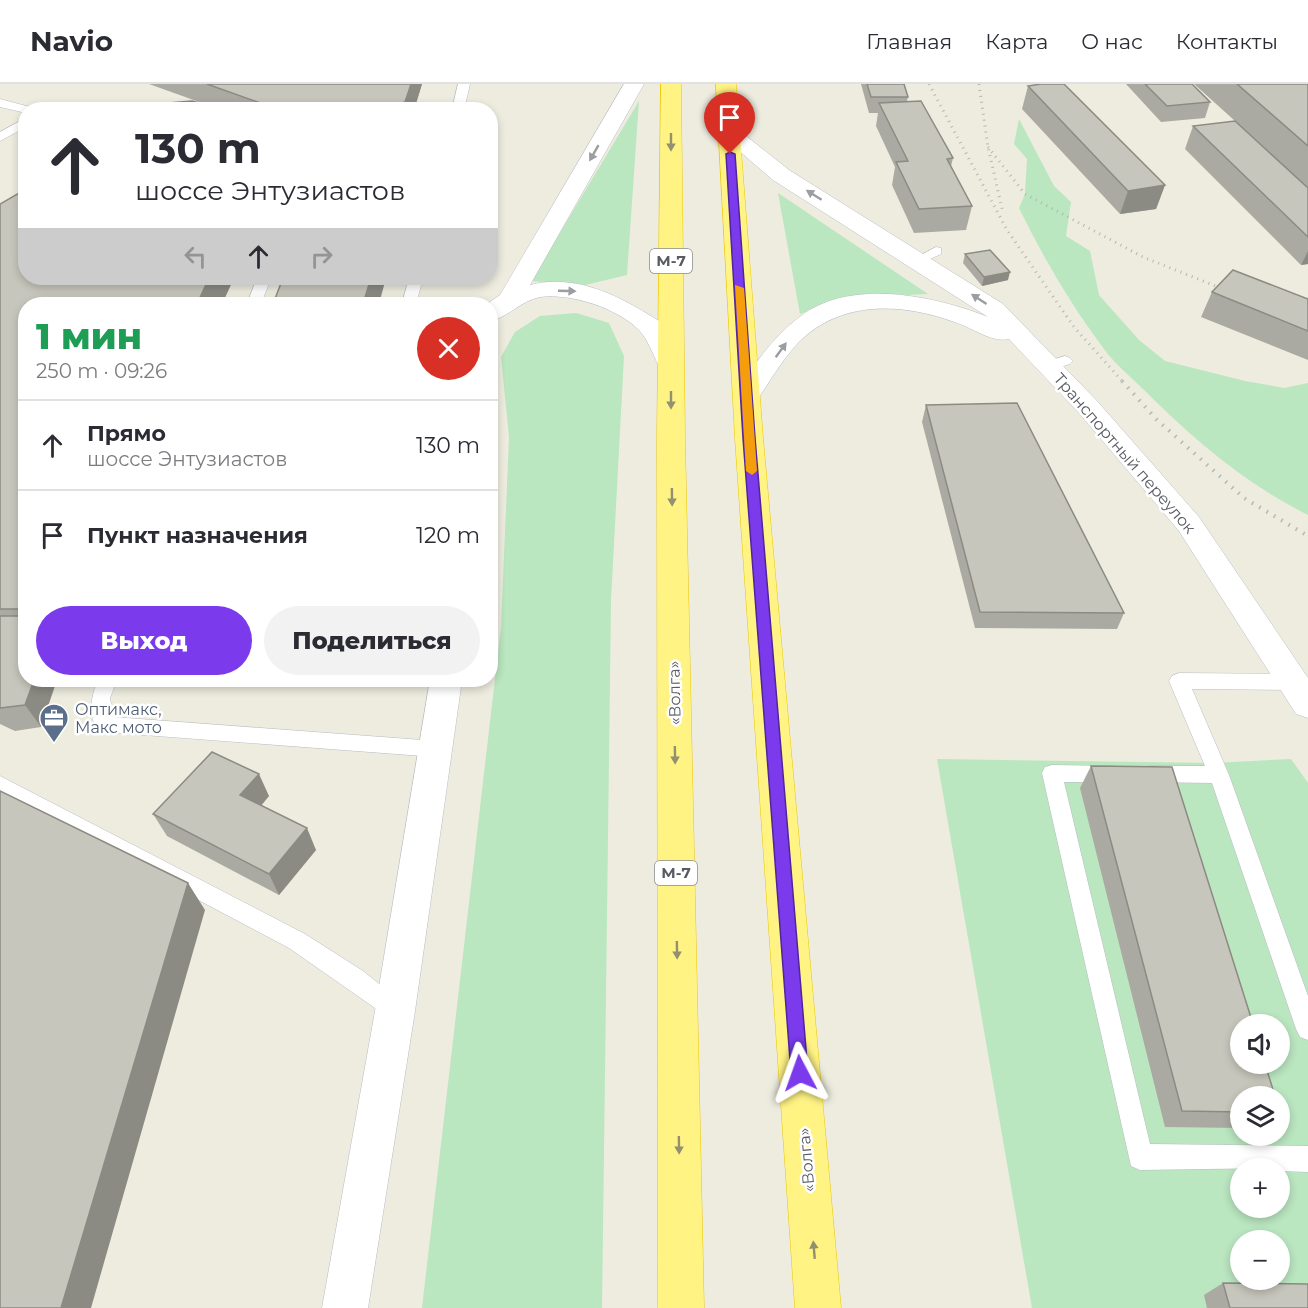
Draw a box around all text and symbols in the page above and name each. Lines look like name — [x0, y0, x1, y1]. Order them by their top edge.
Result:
text: Navio — [30, 24, 113, 58]
text: Главная — [866, 29, 952, 54]
text: Карта — [985, 29, 1048, 54]
text: О нас — [1081, 29, 1143, 54]
text: Контакты — [1176, 29, 1278, 54]
pin — [704, 92, 755, 154]
icon: arrive — [713, 101, 746, 134]
text: 130 m — [135, 122, 261, 174]
icon: ahead — [36, 126, 114, 204]
one-way arrow — [666, 133, 676, 152]
one-way arrow — [589, 145, 600, 161]
text: шоссе Энтузиастов — [135, 174, 405, 207]
one-way arrow — [806, 190, 822, 201]
icon: left — [179, 240, 212, 273]
icon: ahead — [242, 240, 275, 273]
icon: right — [305, 240, 338, 273]
road number: М-7 — [650, 249, 692, 273]
one-way arrow — [558, 286, 577, 296]
one-way arrow — [971, 294, 987, 305]
text: 1 мин — [36, 314, 142, 358]
button: close — [417, 317, 480, 380]
one-way arrow — [775, 342, 787, 358]
text: 250 m · 09:26 — [36, 359, 167, 383]
street label: Транспортный переулок — [1050, 369, 1200, 538]
one-way arrow — [666, 391, 676, 410]
text: Прямо — [87, 420, 166, 447]
icon: ahead — [36, 429, 69, 462]
text: 130 m — [416, 432, 480, 459]
text: шоссе Энтузиастов — [87, 447, 287, 471]
one-way arrow — [667, 488, 677, 507]
icon: arrive — [36, 519, 69, 552]
text: Пункт назначения — [87, 522, 308, 549]
text: 120 m — [416, 522, 480, 549]
button: Выход — [36, 606, 252, 675]
button: Поделиться — [264, 606, 480, 675]
street label: «Волга» — [664, 661, 685, 725]
place label: Оптимакс, Макс мото — [75, 700, 162, 737]
office icon: Оптимакс, Макс мото — [38, 702, 70, 744]
one-way arrow — [670, 746, 680, 765]
road number: М-7 — [655, 861, 697, 885]
one-way arrow — [672, 941, 682, 960]
map controls — [1230, 1014, 1290, 1290]
button: sound — [1230, 1014, 1290, 1074]
position arrow — [768, 1041, 832, 1105]
button: layers — [1230, 1086, 1290, 1146]
street label: «Волга» — [794, 1127, 819, 1193]
one-way arrow — [674, 1136, 684, 1155]
button: + — [1230, 1158, 1290, 1218]
button: − — [1230, 1230, 1290, 1290]
one-way arrow — [809, 1240, 818, 1259]

